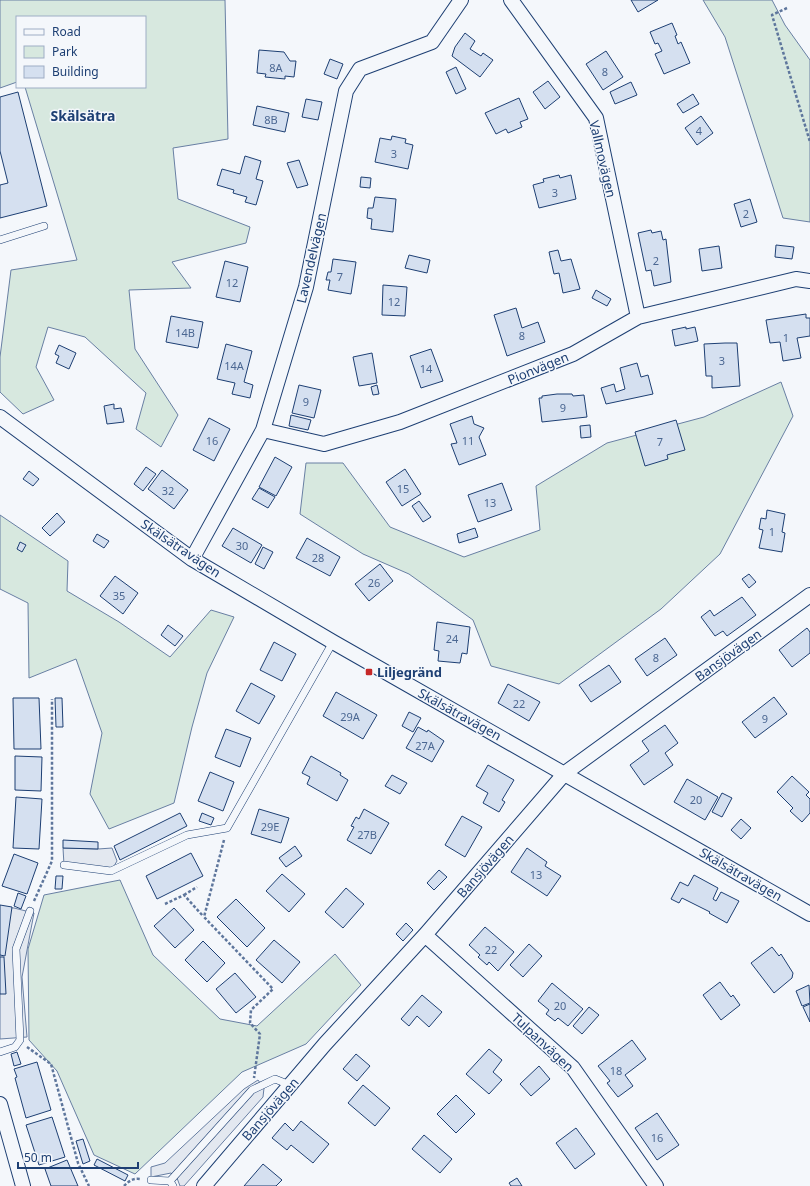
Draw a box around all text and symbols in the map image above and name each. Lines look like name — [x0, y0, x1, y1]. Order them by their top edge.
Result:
legend — [16, 16, 146, 88]
text: Road — [52, 23, 81, 40]
text: Park — [52, 43, 78, 60]
house number: 8A — [269, 60, 284, 75]
text: Building — [52, 63, 99, 80]
house number: 8 — [602, 64, 608, 79]
district label: Skälsätra — [51, 106, 115, 125]
house number: 8B — [264, 112, 278, 127]
street label: Vallmovägen — [585, 119, 621, 199]
house number: 4 — [696, 123, 703, 138]
house number: 3 — [391, 146, 397, 161]
house number: 3 — [552, 185, 558, 200]
house number: 2 — [743, 206, 749, 221]
street label: Lavendelvägen — [292, 211, 330, 305]
house number: 2 — [653, 253, 659, 268]
house number: 7 — [337, 269, 343, 284]
house number: 12 — [226, 275, 238, 290]
house number: 12 — [388, 294, 400, 309]
house number: 14B — [175, 325, 195, 340]
house number: 8 — [519, 328, 525, 343]
house number: 1 — [783, 330, 789, 345]
street label: Pionvägen — [505, 348, 571, 388]
house number: 3 — [719, 353, 725, 368]
house number: 14A — [224, 358, 245, 373]
house number: 14 — [420, 361, 433, 376]
house number: 9 — [303, 394, 309, 409]
house number: 9 — [560, 400, 566, 415]
house number: 16 — [206, 433, 218, 448]
house number: 11 — [462, 433, 474, 448]
house number: 7 — [657, 434, 663, 449]
house number: 15 — [397, 481, 409, 496]
house number: 32 — [162, 483, 174, 498]
house number: 13 — [484, 495, 496, 510]
street label: Skälsätravägen — [138, 515, 224, 581]
house number: 1 — [769, 524, 775, 539]
house number: 30 — [236, 538, 248, 553]
house number: 28 — [312, 550, 324, 565]
house number: 26 — [368, 575, 380, 590]
house number: 35 — [113, 588, 125, 603]
street label: Bansjövägen — [691, 625, 765, 685]
house number: 24 — [446, 631, 459, 646]
house number: 8 — [653, 650, 659, 665]
place label: Liljegränd — [377, 663, 442, 681]
marker: Liljegränd — [364, 667, 374, 677]
street label: Skälsätravägen — [415, 684, 505, 744]
house number: 22 — [513, 696, 525, 711]
house number: 29A — [340, 709, 361, 724]
house number: 9 — [762, 711, 768, 726]
house number: 27A — [415, 738, 436, 753]
house number: 20 — [690, 792, 702, 807]
house number: 29E — [261, 819, 279, 834]
house number: 27B — [357, 827, 377, 842]
street label: Bansjövägen — [453, 831, 517, 901]
street label: Skälsätravägen — [696, 843, 786, 905]
house number: 13 — [530, 867, 542, 882]
house number: 22 — [485, 942, 497, 957]
house number: 20 — [554, 998, 566, 1013]
street label: Tulpanvägen — [508, 1009, 578, 1075]
house number: 18 — [610, 1063, 622, 1078]
street label: Bansjövägen — [238, 1074, 302, 1144]
house number: 16 — [651, 1130, 663, 1145]
scale bar — [18, 1144, 138, 1170]
text: 50 m — [24, 1149, 52, 1166]

